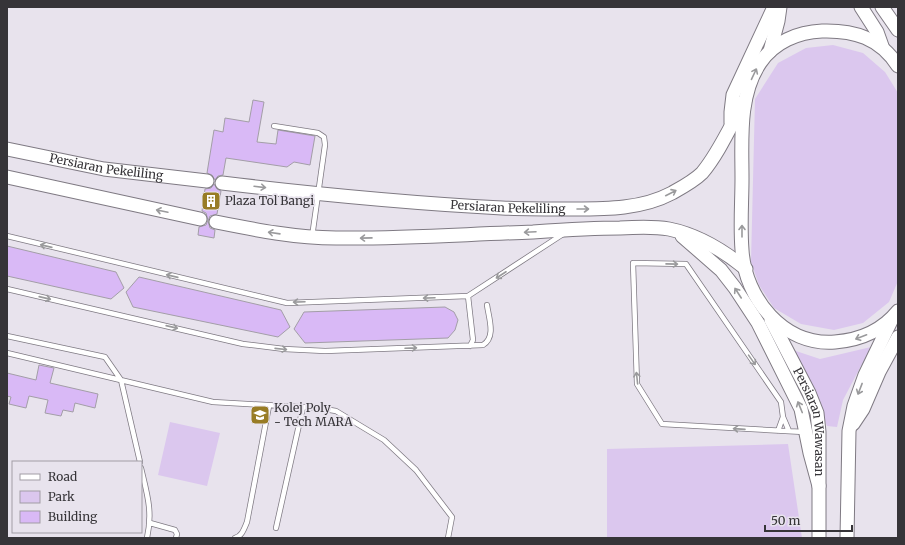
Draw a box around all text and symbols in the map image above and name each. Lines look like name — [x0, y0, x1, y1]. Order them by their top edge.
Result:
one-way arrow — [751, 69, 758, 81]
street label: Persiaran Pekeliling — [48, 150, 165, 183]
one-way arrow — [253, 184, 266, 191]
one-way arrow — [665, 189, 677, 196]
building icon: Plaza Tol Bangi — [200, 190, 222, 212]
place label: Plaza Tol Bangi — [225, 193, 314, 208]
street label: Persiaran Pekeliling — [450, 197, 566, 216]
one-way arrow — [576, 205, 589, 213]
one-way arrow — [156, 207, 169, 215]
one-way arrow — [738, 225, 746, 238]
one-way arrow — [524, 228, 537, 235]
one-way arrow — [268, 229, 281, 237]
one-way arrow — [360, 234, 373, 242]
one-way arrow — [39, 241, 52, 249]
one-way arrow — [665, 260, 678, 267]
one-way arrow — [166, 271, 179, 279]
one-way arrow — [496, 271, 507, 279]
one-way arrow — [734, 287, 742, 299]
one-way arrow — [423, 294, 436, 302]
one-way arrow — [38, 295, 51, 303]
one-way arrow — [293, 299, 306, 306]
one-way arrow — [165, 324, 178, 332]
one-way arrow — [856, 334, 868, 342]
one-way arrow — [404, 344, 417, 352]
one-way arrow — [274, 345, 287, 353]
one-way arrow — [748, 354, 756, 365]
street label: Persiaran Wawasan — [790, 365, 827, 476]
one-way arrow — [633, 372, 641, 385]
one-way arrow — [855, 383, 863, 395]
place label: Kolej Poly - Tech MARA — [274, 400, 353, 429]
one-way arrow — [795, 402, 803, 414]
school or university icon: Kolej Poly - Tech MARA — [249, 404, 271, 426]
one-way arrow — [733, 425, 746, 432]
legend — [12, 461, 142, 533]
text: Road — [48, 469, 77, 484]
text: Park — [48, 489, 75, 504]
scale bar — [765, 507, 852, 533]
text: Building — [48, 509, 98, 524]
text: 50 m — [771, 513, 800, 528]

